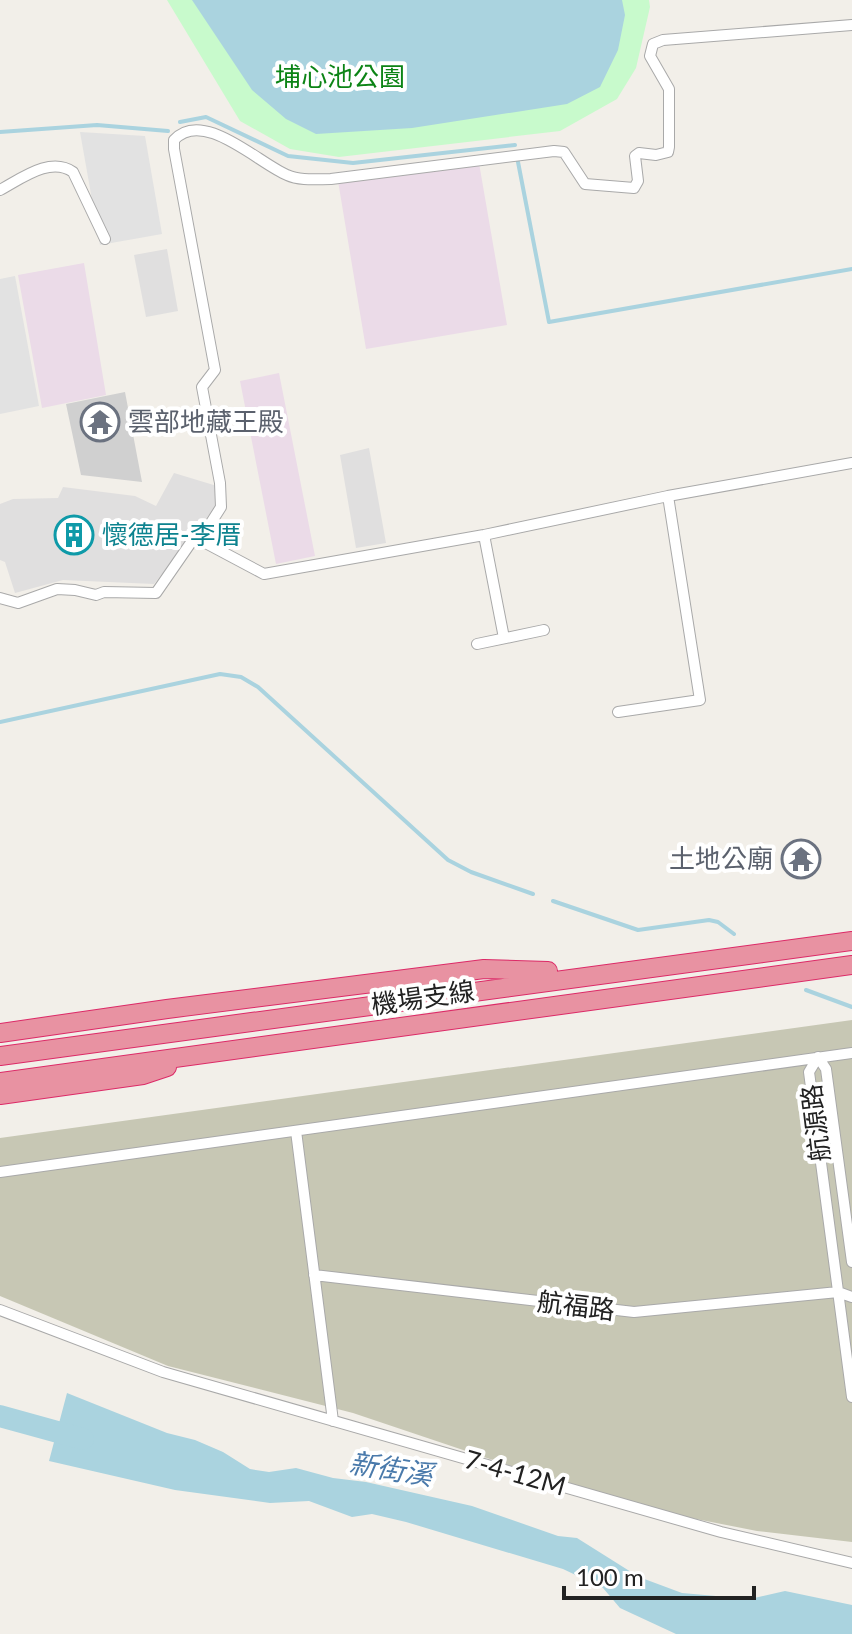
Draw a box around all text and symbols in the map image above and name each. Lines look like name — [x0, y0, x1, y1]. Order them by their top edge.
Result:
park label: 埔心池公園 — [275, 60, 405, 92]
temple icon: 雲部地藏王殿 — [79, 401, 121, 443]
place label: 雲部地藏王殿 — [128, 405, 284, 437]
building icon: 懷德居-李厝 — [53, 514, 95, 556]
place label: 懷德居-李厝 — [102, 518, 242, 550]
temple icon: 土地公廟 — [780, 838, 822, 880]
place label: 土地公廟 — [669, 842, 773, 874]
street label: 機場支線 — [369, 974, 477, 1020]
street label: 航源路 — [794, 1082, 836, 1164]
street label: 航福路 — [535, 1284, 617, 1326]
street label: 7-4-12M — [461, 1442, 570, 1502]
water label: 新街溪 — [347, 1445, 439, 1492]
scale bar — [564, 1550, 754, 1600]
text: 100 m — [576, 1562, 644, 1591]

